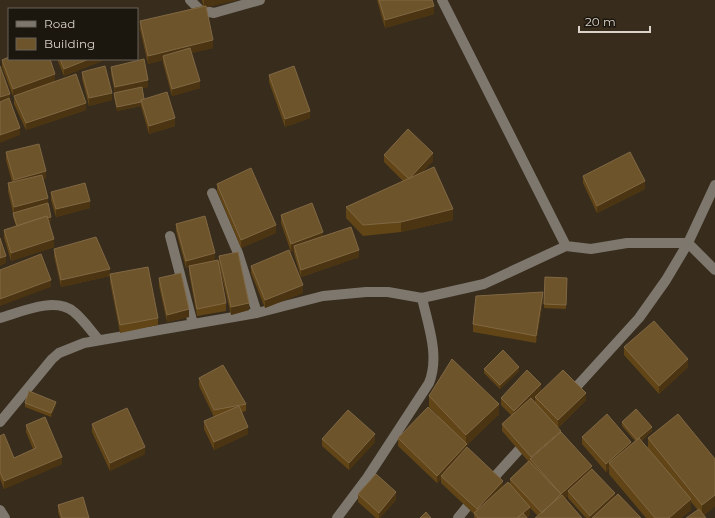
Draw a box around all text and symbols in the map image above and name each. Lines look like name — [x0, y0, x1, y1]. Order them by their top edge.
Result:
legend — [8, 8, 138, 60]
scale bar — [579, 8, 650, 34]
text: 20 m — [585, 14, 616, 29]
text: Road — [44, 16, 75, 31]
text: Building — [44, 36, 95, 51]

